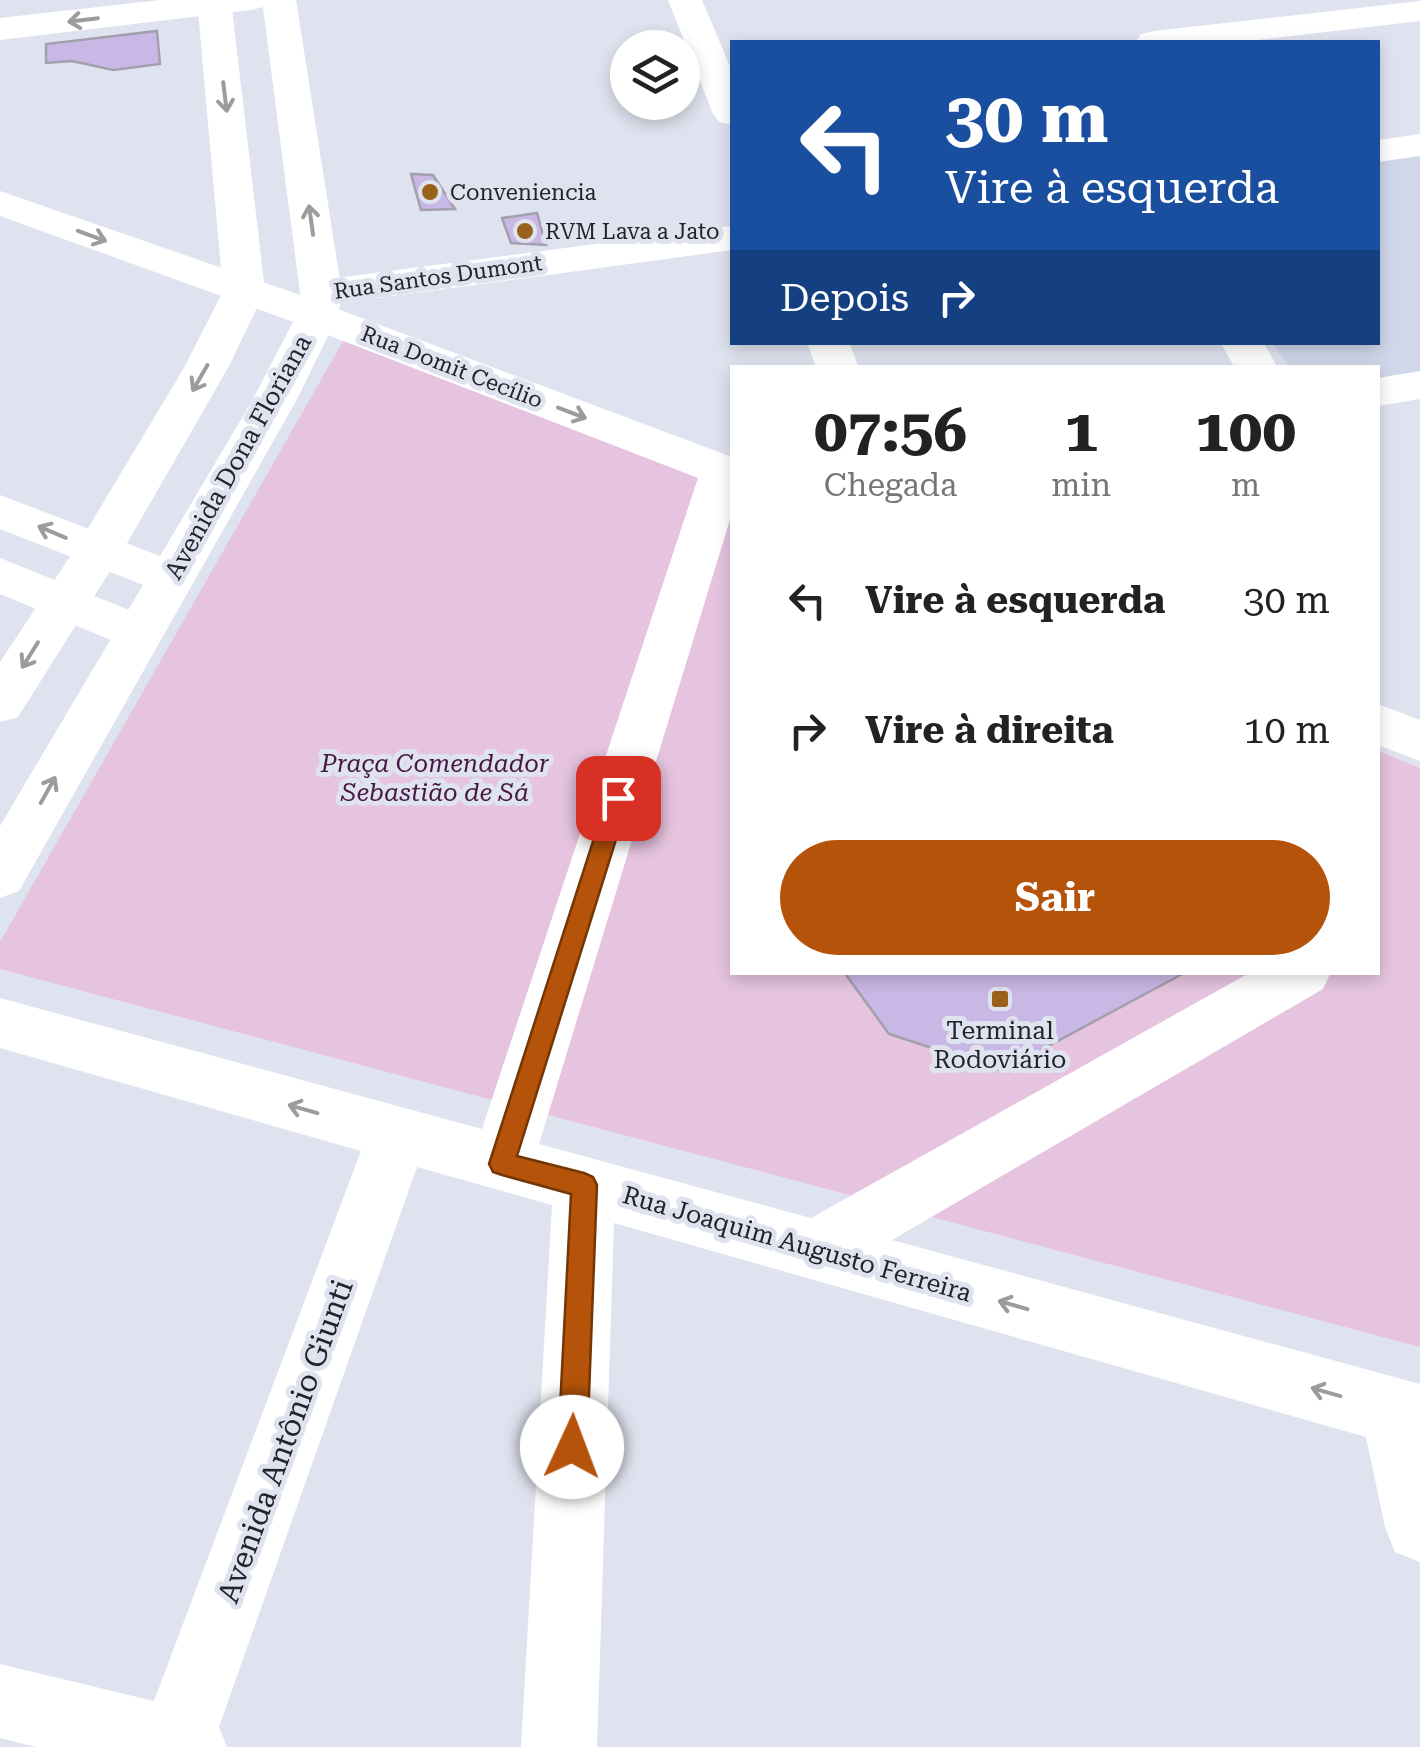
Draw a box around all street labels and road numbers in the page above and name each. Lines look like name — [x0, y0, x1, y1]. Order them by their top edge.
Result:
street label: Rua Santos Dumont — [332, 250, 544, 304]
street label: Rua Domit Cecílio — [358, 321, 546, 413]
street label: Avenida Dona Floriana — [159, 329, 318, 584]
street label: Rua Joaquim Augusto Ferreira — [619, 1180, 975, 1308]
street label: Avenida Antônio Giunti — [210, 1275, 360, 1607]

